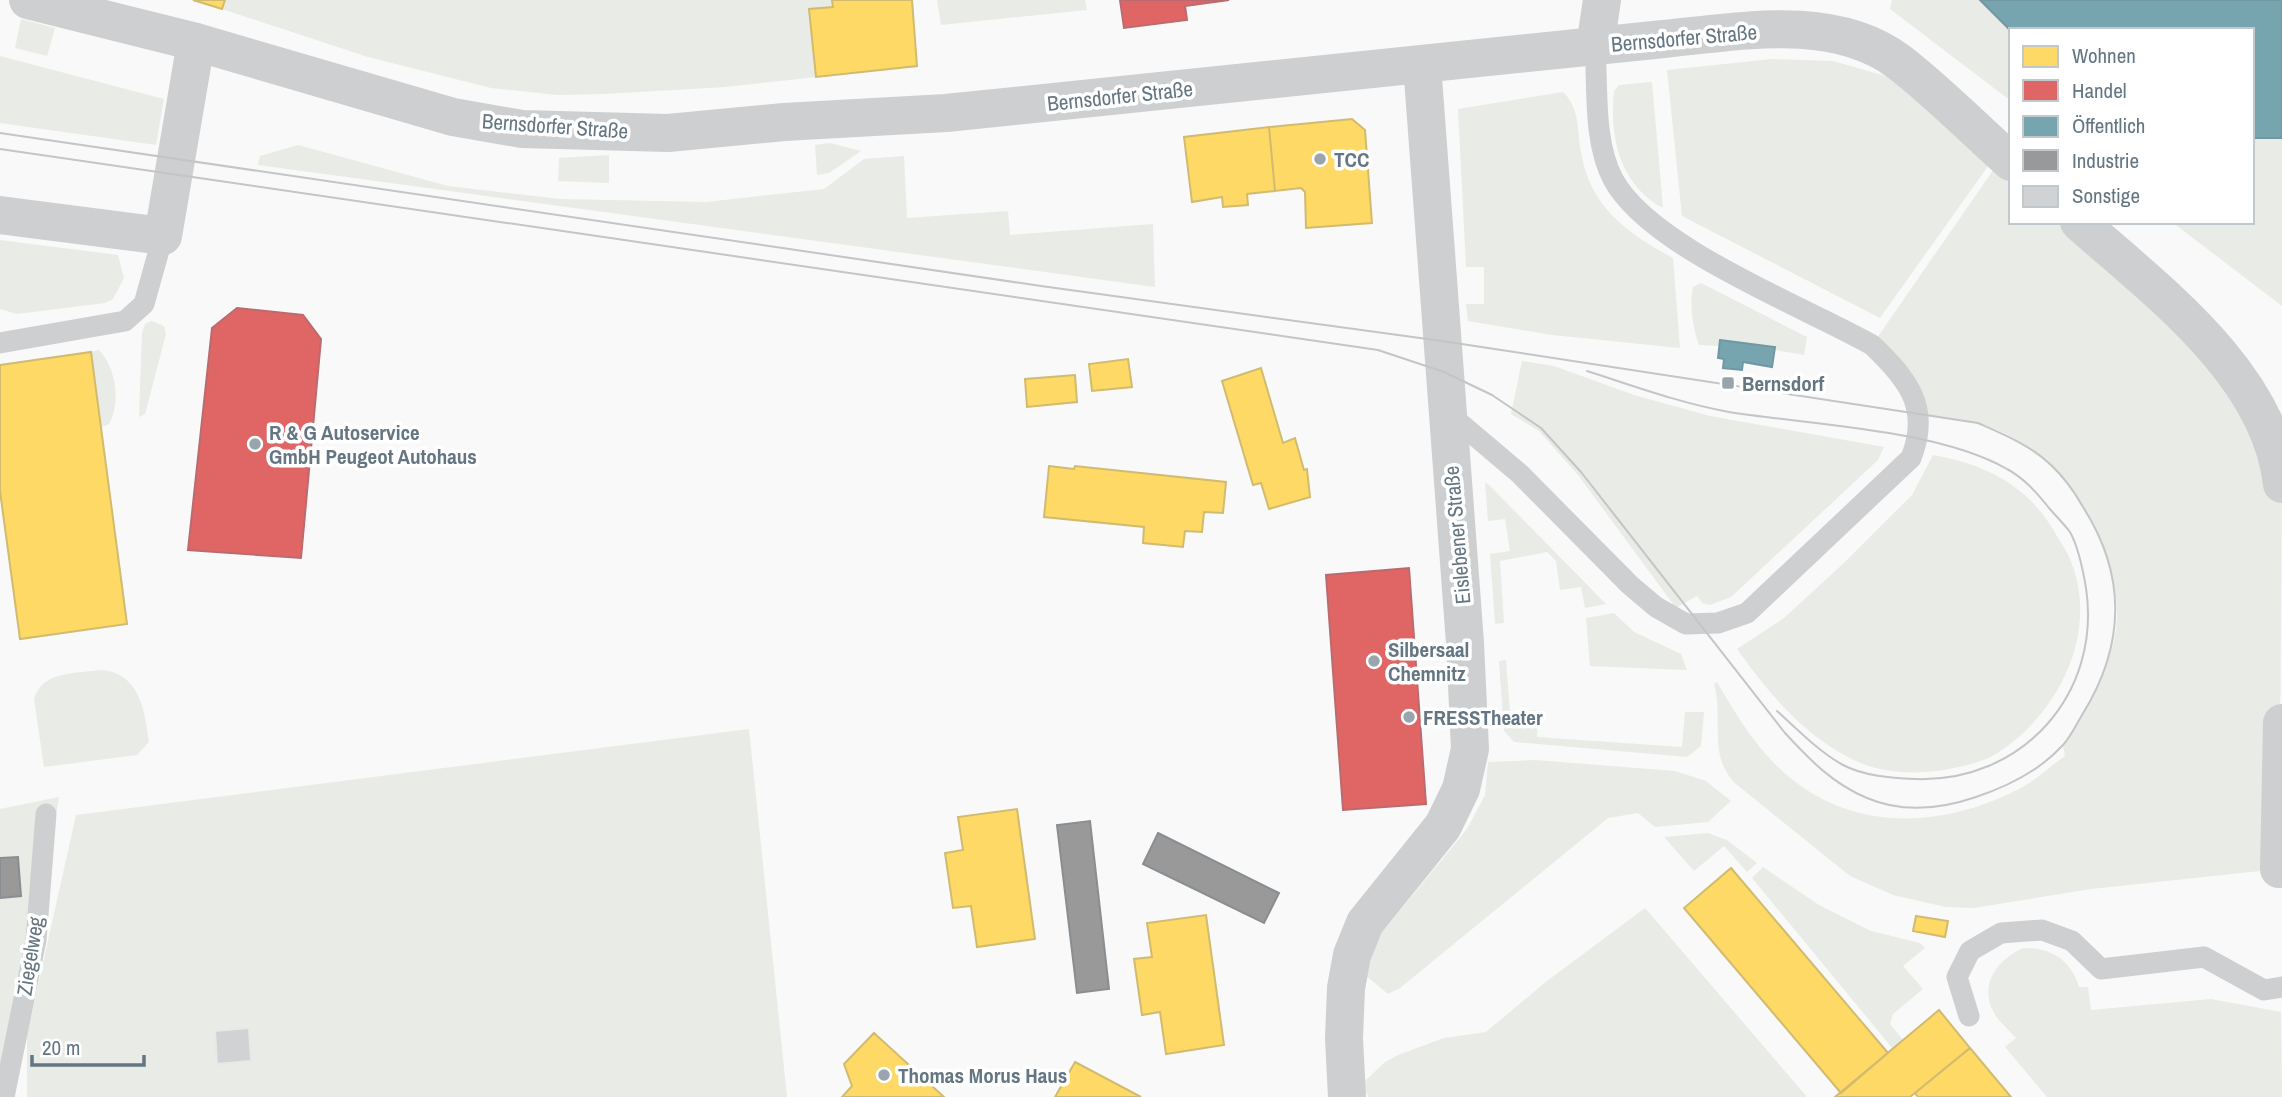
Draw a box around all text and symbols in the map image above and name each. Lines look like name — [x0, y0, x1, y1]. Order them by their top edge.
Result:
street label: Bernsdorfer Straße — [1610, 17, 1758, 59]
legend — [2009, 28, 2254, 224]
text: Wohnen — [2072, 41, 2136, 70]
street label: Bernsdorfer Straße — [1046, 74, 1194, 118]
text: Handel — [2072, 76, 2127, 105]
street label: Bernsdorfer Straße — [481, 106, 629, 146]
text: Öffentlich — [2072, 111, 2145, 140]
place label: TCC — [1334, 145, 1369, 174]
text: Industrie — [2072, 146, 2139, 175]
marker: TCC — [1312, 151, 1328, 167]
text: Sonstige — [2072, 181, 2140, 210]
place label: Bernsdorf — [1742, 369, 1825, 398]
marker: Bernsdorf — [1720, 375, 1736, 391]
place label: R & G Autoservice GmbH Peugeot Autohaus — [269, 418, 477, 471]
marker: R & G Autoservice GmbH Peugeot Autohaus — [247, 436, 263, 452]
street label: Eislebener Straße — [1437, 465, 1477, 605]
place label: Silbersaal Chemnitz — [1388, 635, 1469, 688]
marker: Silbersaal Chemnitz — [1366, 653, 1382, 669]
place label: FRESSTheater — [1423, 703, 1543, 732]
marker: FRESSTheater — [1401, 709, 1417, 725]
street label: Ziegelweg — [9, 914, 51, 998]
scale bar — [32, 1024, 144, 1068]
text: 20 m — [42, 1033, 80, 1062]
place label: Thomas Morus Haus — [898, 1061, 1067, 1090]
marker: Thomas Morus Haus — [876, 1067, 892, 1083]

